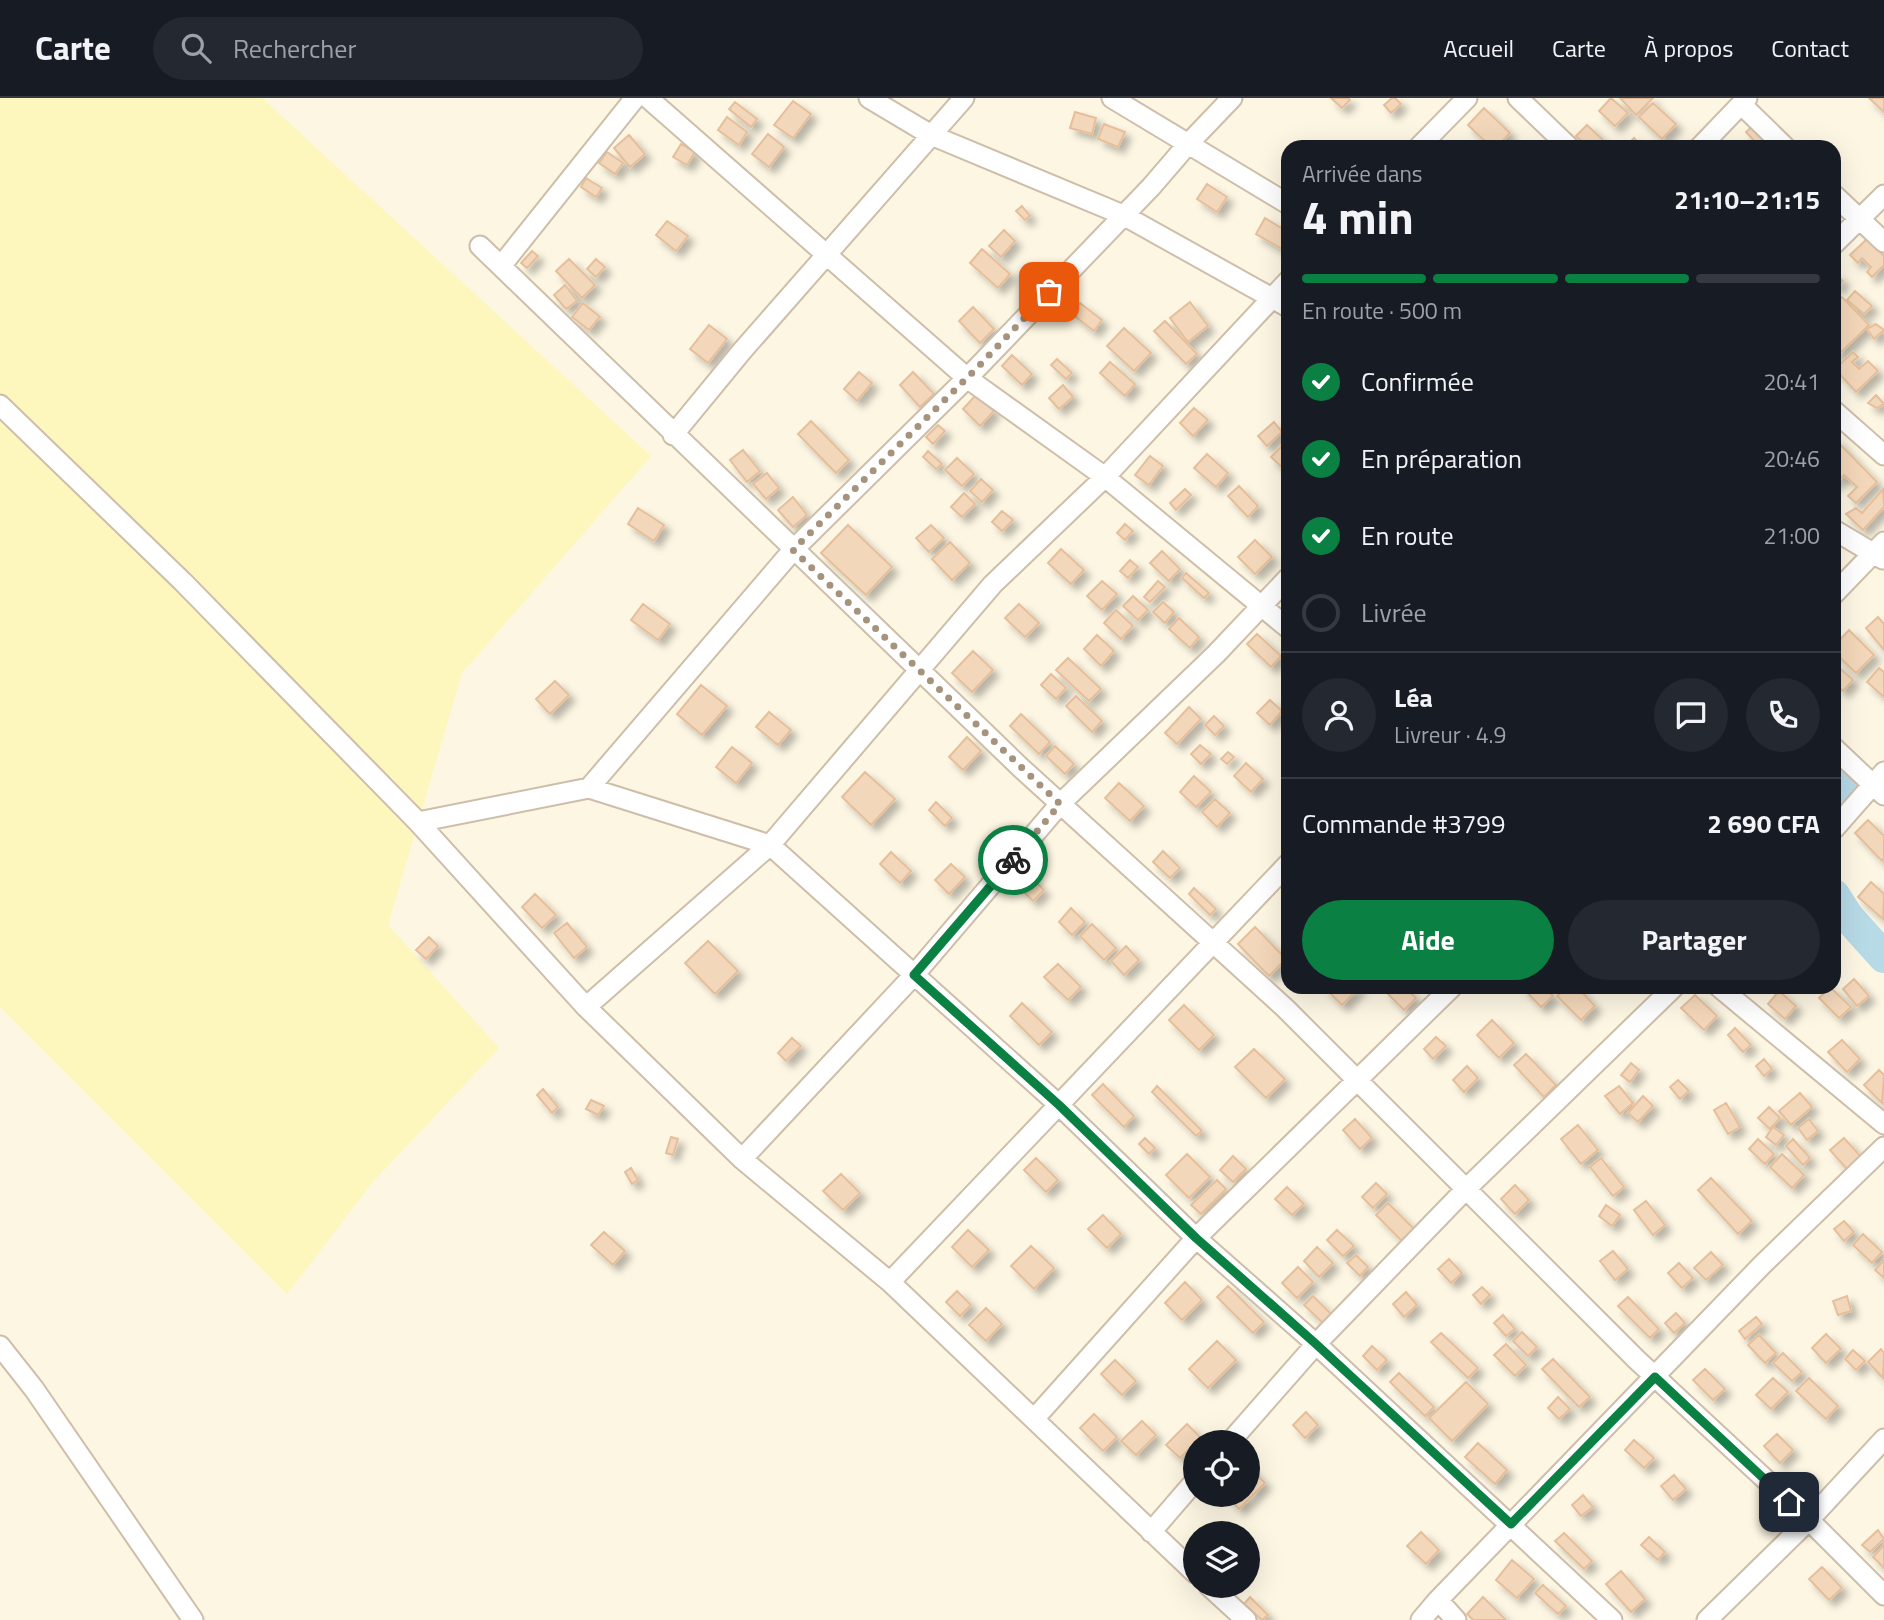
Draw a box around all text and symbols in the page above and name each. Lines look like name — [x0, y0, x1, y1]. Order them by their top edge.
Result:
search box — [153, 17, 643, 80]
text: Carte — [35, 23, 111, 73]
icon: search — [177, 29, 215, 67]
text: Rechercher — [233, 29, 356, 68]
text: Accueil — [1443, 30, 1514, 66]
text: Carte — [1552, 30, 1606, 66]
text: À propos — [1644, 30, 1733, 66]
text: Contact — [1771, 30, 1849, 66]
text: Arrivée dans — [1302, 156, 1423, 191]
text: 21:10–21:15 — [1674, 180, 1820, 219]
text: 4 min — [1302, 182, 1414, 252]
pin — [1019, 262, 1079, 322]
icon: bag — [1030, 273, 1068, 311]
text: En route · 500 m — [1302, 293, 1462, 328]
text: Confirmée — [1361, 362, 1474, 401]
icon: check — [1302, 363, 1340, 401]
text: 20:41 — [1763, 364, 1820, 399]
text: En préparation — [1361, 439, 1522, 478]
icon: check — [1302, 440, 1340, 478]
text: 20:46 — [1763, 441, 1820, 476]
text: En route — [1361, 516, 1454, 555]
icon: check — [1302, 517, 1340, 555]
text: 21:00 — [1763, 518, 1820, 553]
text: Livrée — [1361, 593, 1427, 632]
button: person — [1302, 678, 1376, 752]
text: Léa — [1394, 678, 1433, 717]
button: chat — [1654, 678, 1728, 752]
button: phone — [1746, 678, 1820, 752]
text: Livreur · 4.9 — [1394, 717, 1506, 752]
text: Commande #3799 — [1302, 804, 1505, 843]
text: 2 690 CFA — [1707, 804, 1820, 843]
courier — [978, 825, 1048, 895]
icon: bike — [994, 841, 1032, 879]
button: Aide — [1302, 900, 1554, 980]
button: Partager — [1568, 900, 1820, 980]
map controls — [1183, 1430, 1260, 1598]
button: locate — [1183, 1430, 1260, 1507]
pin — [1759, 1472, 1819, 1532]
icon: home — [1770, 1483, 1808, 1521]
button: layers — [1183, 1521, 1260, 1598]

